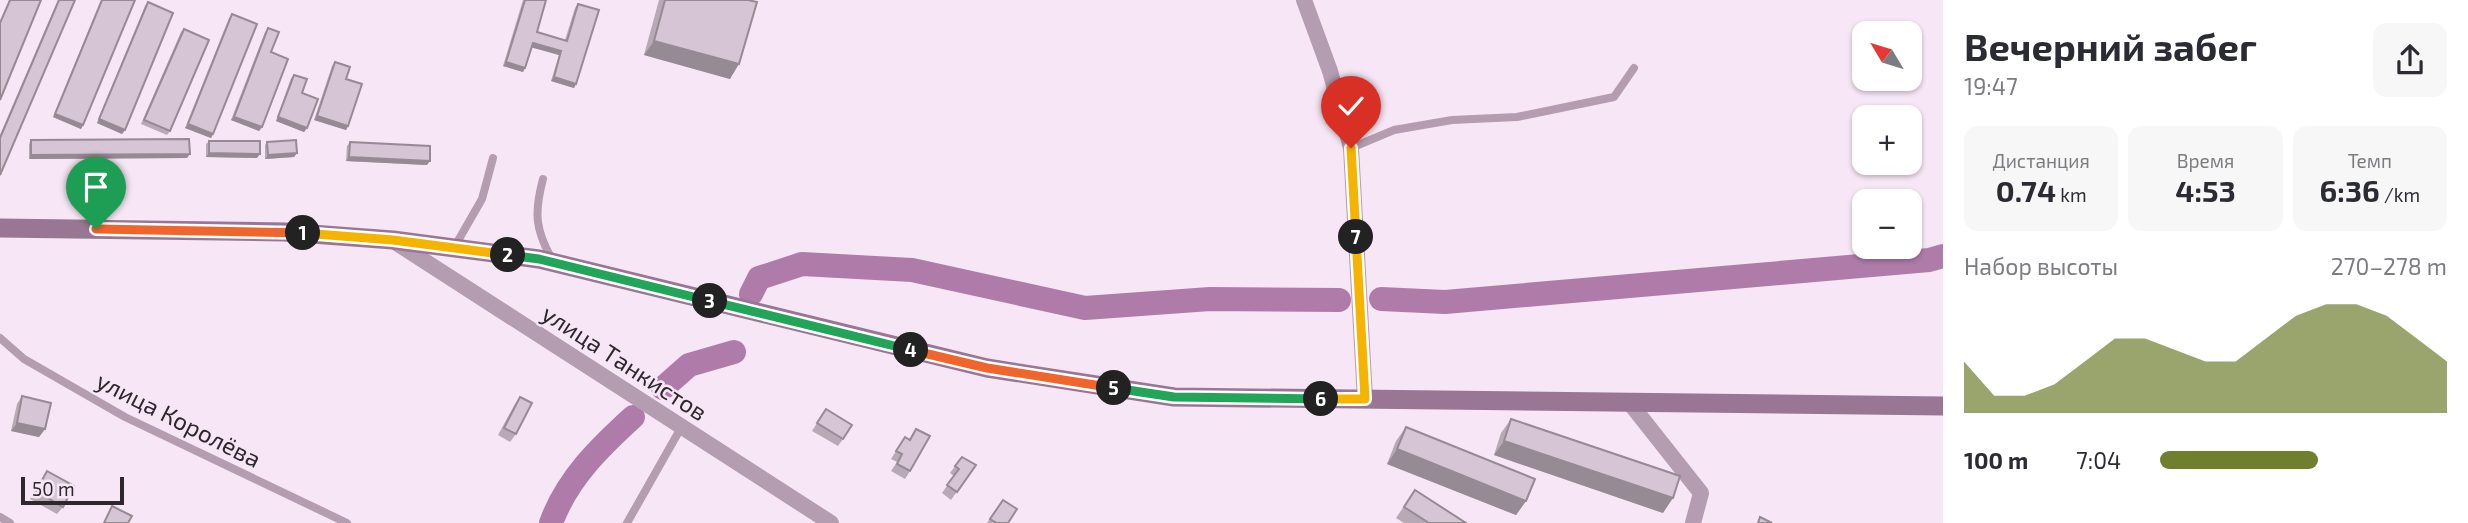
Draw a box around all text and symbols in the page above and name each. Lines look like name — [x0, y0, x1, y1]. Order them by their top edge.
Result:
north arrow — [1852, 21, 1922, 91]
map controls — [1852, 21, 1922, 259]
text: Вечерний забег — [1964, 23, 2257, 69]
button: share — [2373, 23, 2447, 97]
text: 19:47 — [1964, 72, 2018, 100]
pin — [1321, 76, 1381, 148]
icon: check — [1332, 87, 1370, 125]
button: + — [1852, 105, 1922, 175]
text: Дистанция — [1993, 149, 2090, 172]
text: Время — [2177, 149, 2234, 172]
text: Темп — [2348, 149, 2392, 172]
pin — [66, 157, 126, 229]
icon: arrive — [77, 168, 115, 206]
text: 0.74 — [1996, 172, 2056, 208]
text: 4:53 — [2175, 172, 2236, 208]
text: 6:36 — [2320, 172, 2380, 208]
text: km — [2056, 183, 2087, 206]
text: /km — [2380, 183, 2420, 206]
button: − — [1852, 189, 1922, 259]
pin: 1 — [286, 216, 320, 250]
pin: 7 — [1338, 219, 1374, 254]
text: 1 — [298, 221, 307, 244]
text: 7 — [1350, 225, 1361, 248]
pin: 2 — [490, 238, 526, 272]
text: 2 — [502, 243, 513, 266]
text: Набор высоты — [1964, 252, 2118, 280]
text: 270–278 m — [2331, 252, 2447, 280]
pin: 3 — [692, 284, 728, 318]
text: 3 — [704, 289, 715, 312]
street label: улица Танкистов — [537, 298, 713, 427]
pin: 4 — [894, 332, 928, 368]
text: 4 — [904, 338, 917, 361]
street label: улица Королёва — [91, 365, 266, 474]
pin: 5 — [1096, 370, 1132, 406]
text: 5 — [1108, 376, 1119, 399]
pin: 6 — [1304, 382, 1338, 416]
text: 6 — [1315, 387, 1326, 410]
text: 100 m — [1964, 446, 2028, 474]
text: 7:04 — [2076, 446, 2121, 474]
scale bar — [21, 474, 124, 506]
text: 50 m — [32, 477, 75, 500]

